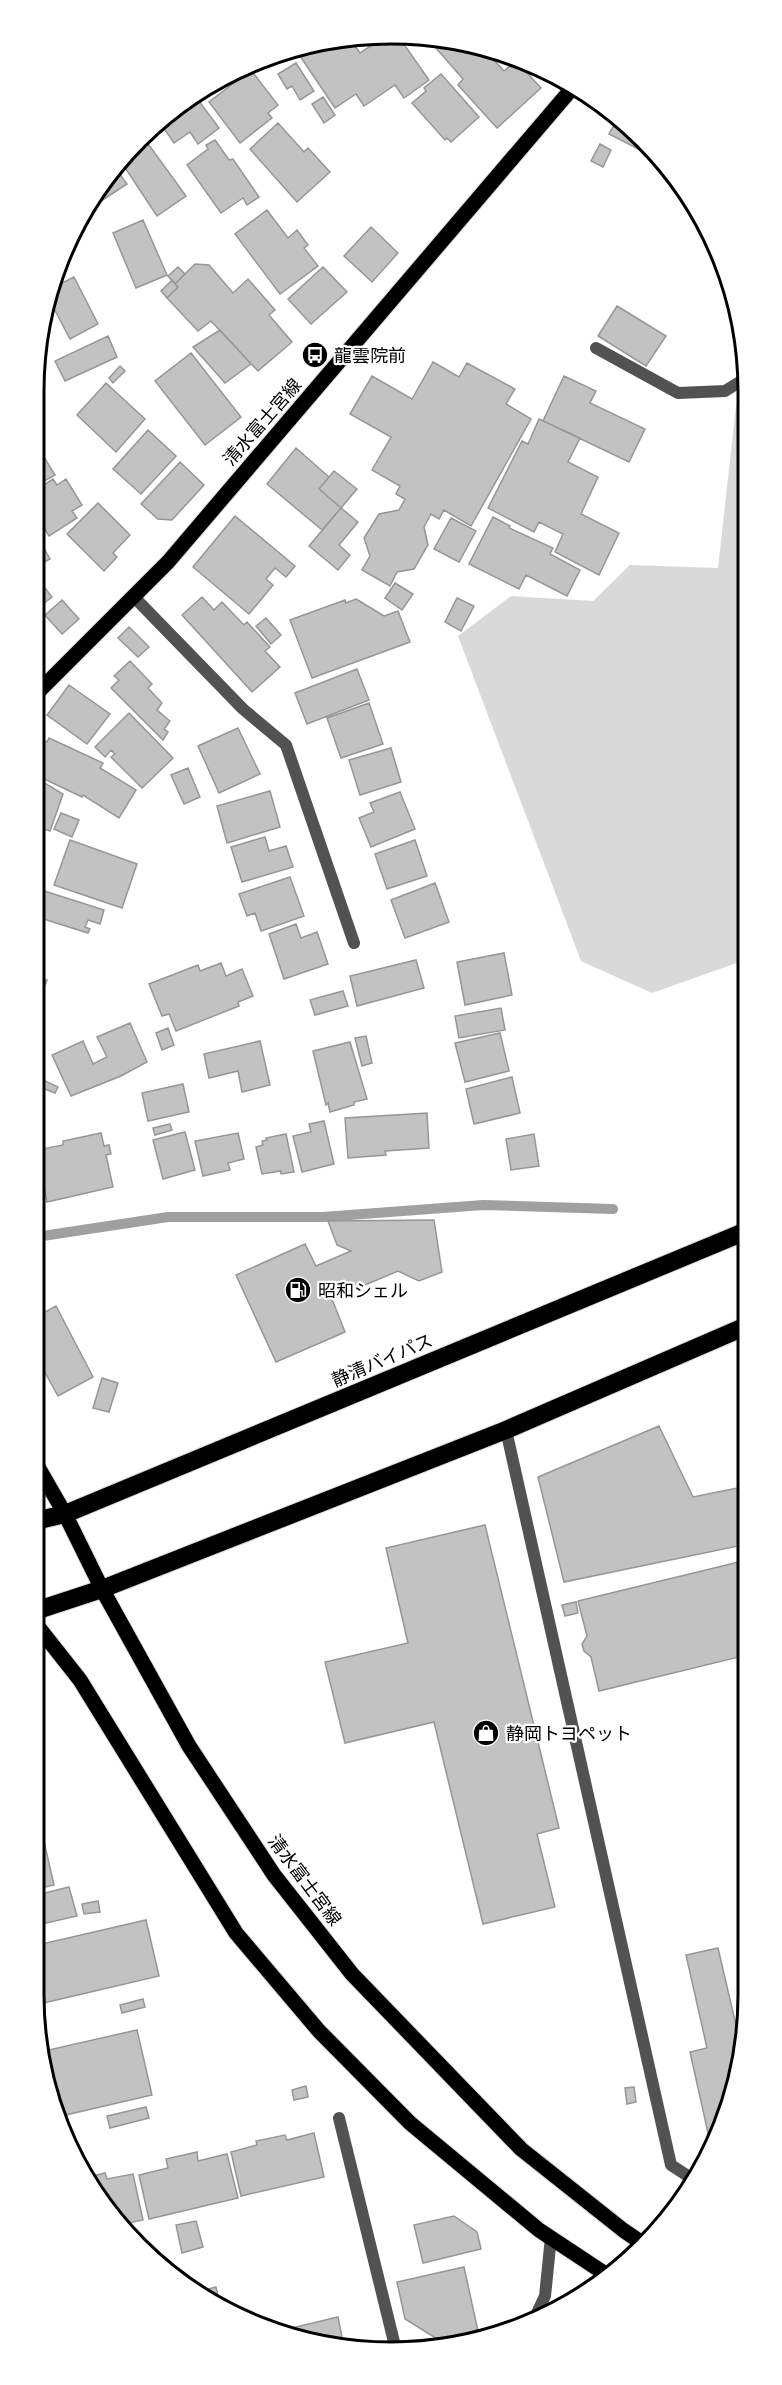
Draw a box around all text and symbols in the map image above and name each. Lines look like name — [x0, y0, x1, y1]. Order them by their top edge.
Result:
bus stop icon: 龍雲院前 — [300, 340, 330, 370]
place label: 龍雲院前 — [334, 345, 406, 366]
street label: 清水富士宮線 — [219, 374, 305, 470]
fuel station icon: 昭和シェル — [283, 1275, 313, 1305]
place label: 昭和シェル — [318, 1280, 408, 1301]
street label: 静清バイパス — [328, 1329, 436, 1391]
shop icon: 静岡トヨペット — [471, 1718, 501, 1748]
place label: 静岡トヨペット — [506, 1723, 632, 1744]
street label: 清水富士宮線 — [264, 1831, 346, 1929]

